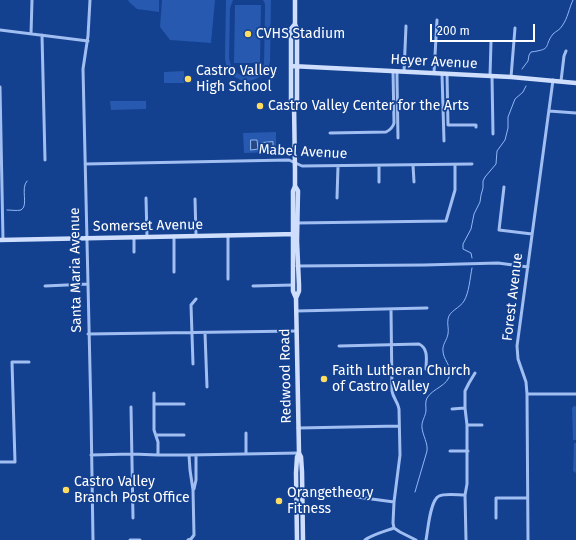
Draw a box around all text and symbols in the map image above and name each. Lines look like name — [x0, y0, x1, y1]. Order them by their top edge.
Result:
scale bar — [432, 16, 537, 42]
text: 200 m — [437, 24, 470, 38]
place label: CVHS Stadium — [256, 26, 345, 42]
marker: CVHS Stadium — [243, 29, 253, 39]
street label: Heyer Avenue — [390, 51, 478, 73]
place label: Castro Valley High School — [196, 63, 277, 96]
marker: Castro Valley High School — [183, 74, 193, 84]
place label: Castro Valley Center for the Arts — [268, 98, 469, 114]
marker: Castro Valley Center for the Arts — [255, 101, 265, 111]
street label: Mabel Avenue — [258, 141, 348, 163]
street label: Santa Maria Avenue — [67, 207, 85, 333]
street label: Somerset Avenue — [93, 217, 203, 235]
street label: Forest Avenue — [499, 252, 527, 342]
street label: Redwood Road — [277, 328, 295, 424]
place label: Faith Lutheran Church of Castro Valley — [332, 363, 471, 396]
marker: Faith Lutheran Church of Castro Valley — [319, 374, 329, 384]
place label: Castro Valley Branch Post Office — [74, 474, 190, 506]
marker: Castro Valley Branch Post Office — [61, 485, 71, 495]
place label: Orangetheory Fitness — [287, 485, 373, 518]
marker: Orangetheory Fitness — [274, 496, 284, 506]

